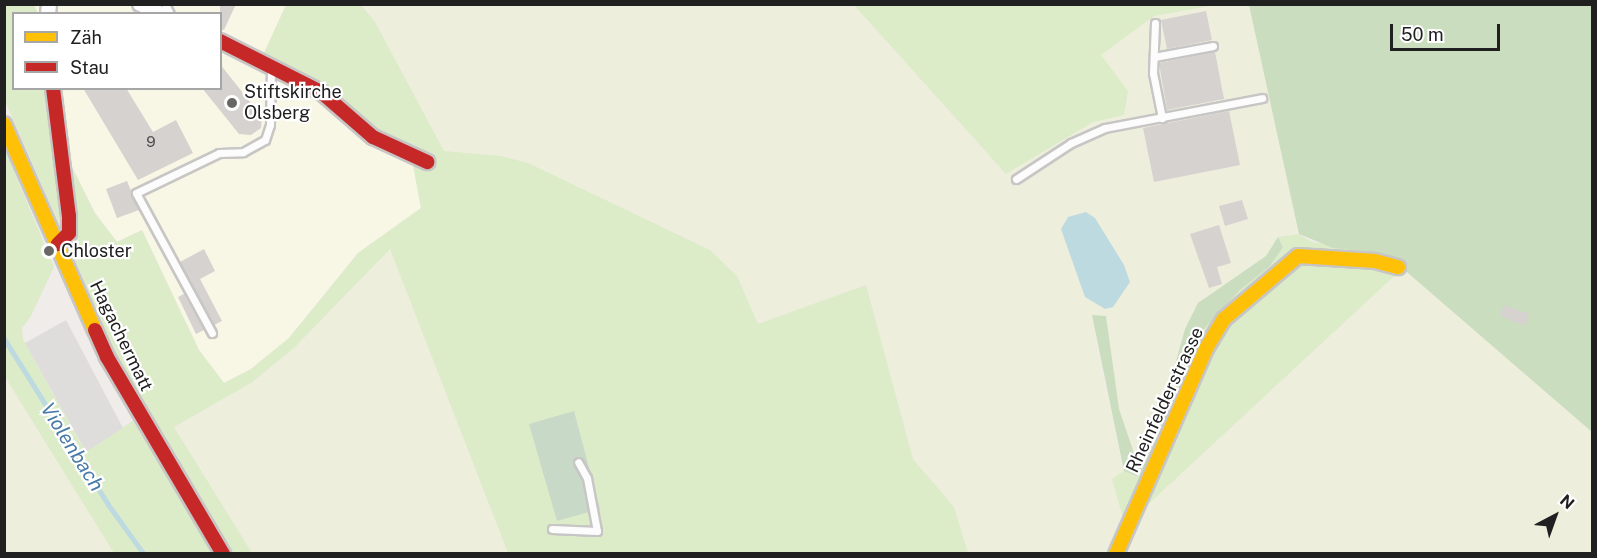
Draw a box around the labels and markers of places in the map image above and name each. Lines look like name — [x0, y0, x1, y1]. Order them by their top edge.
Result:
place label: Stiftskirche Olsberg — [244, 82, 342, 124]
marker: Stiftskirche Olsberg — [225, 96, 239, 110]
place label: Chloster — [61, 240, 132, 262]
marker: Chloster — [42, 244, 56, 258]

